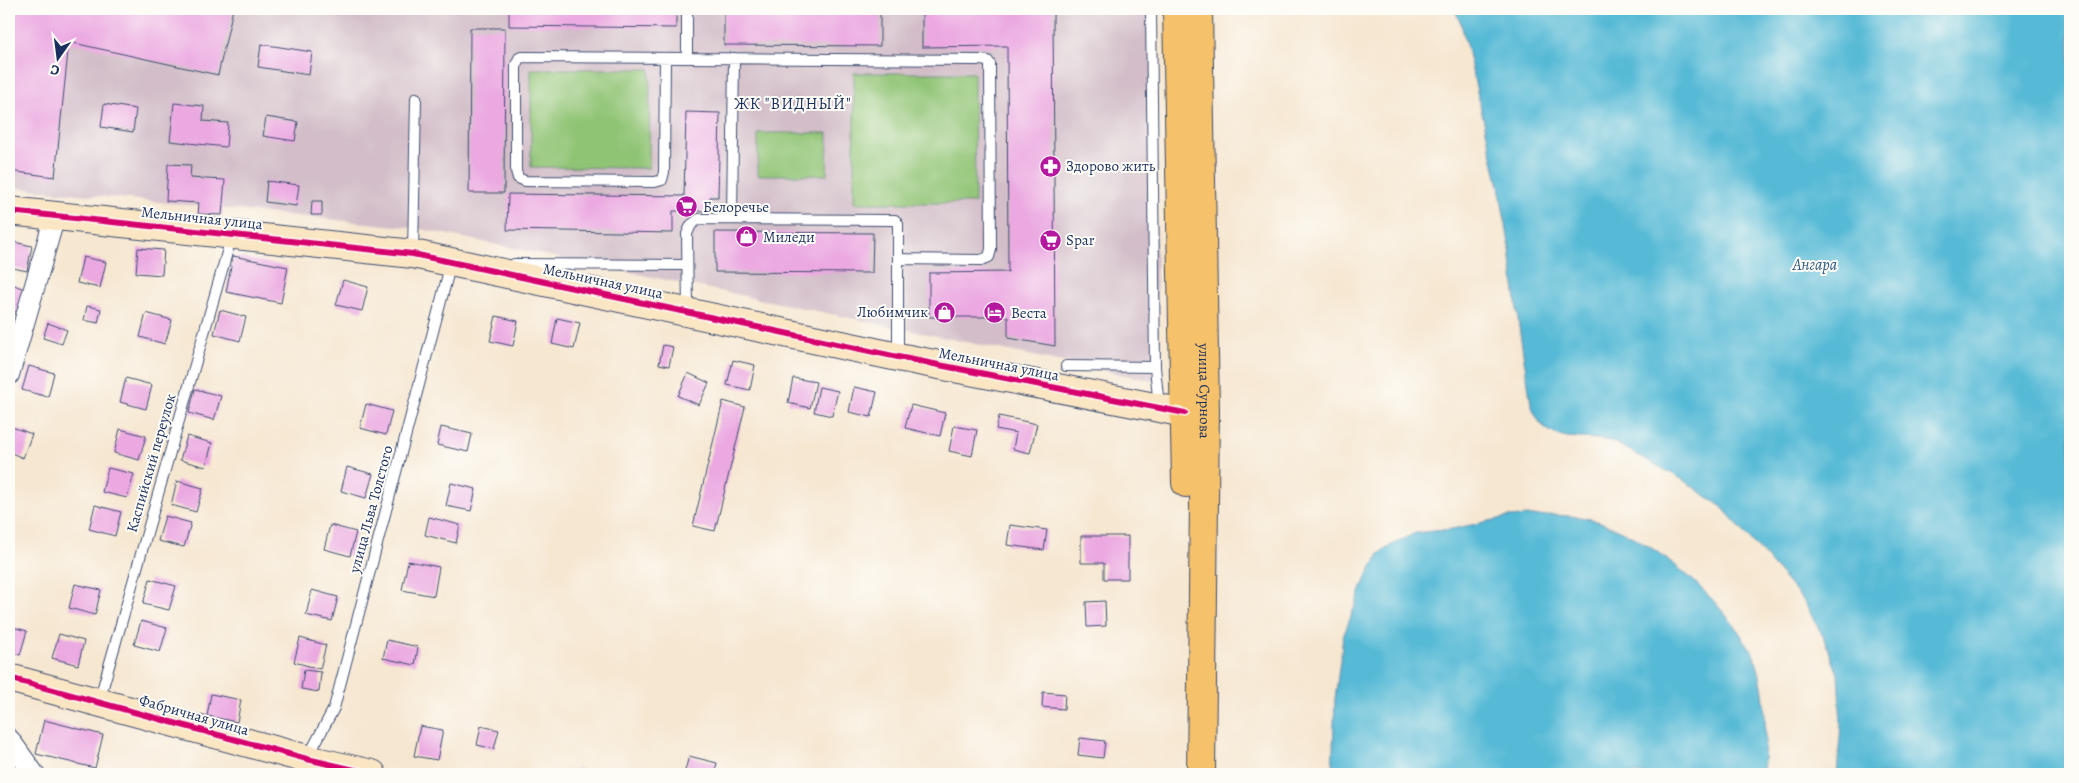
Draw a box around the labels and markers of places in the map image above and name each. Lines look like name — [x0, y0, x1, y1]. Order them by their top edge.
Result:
pharmacy icon: Здорово жить — [1038, 154, 1062, 178]
place label: Здорово жить — [1066, 156, 1156, 176]
supermarket icon: Белоречье — [675, 195, 699, 219]
place label: Белоречье — [703, 197, 769, 217]
shop icon: Миледи — [735, 225, 759, 249]
place label: Миледи — [763, 227, 815, 247]
supermarket icon: Spar — [1038, 228, 1062, 252]
place label: Spar — [1066, 230, 1095, 250]
shop icon: Любимчик — [932, 300, 956, 324]
hotel icon: Веста — [983, 301, 1007, 325]
place label: Любимчик — [857, 302, 928, 322]
place label: Веста — [1011, 303, 1047, 323]

